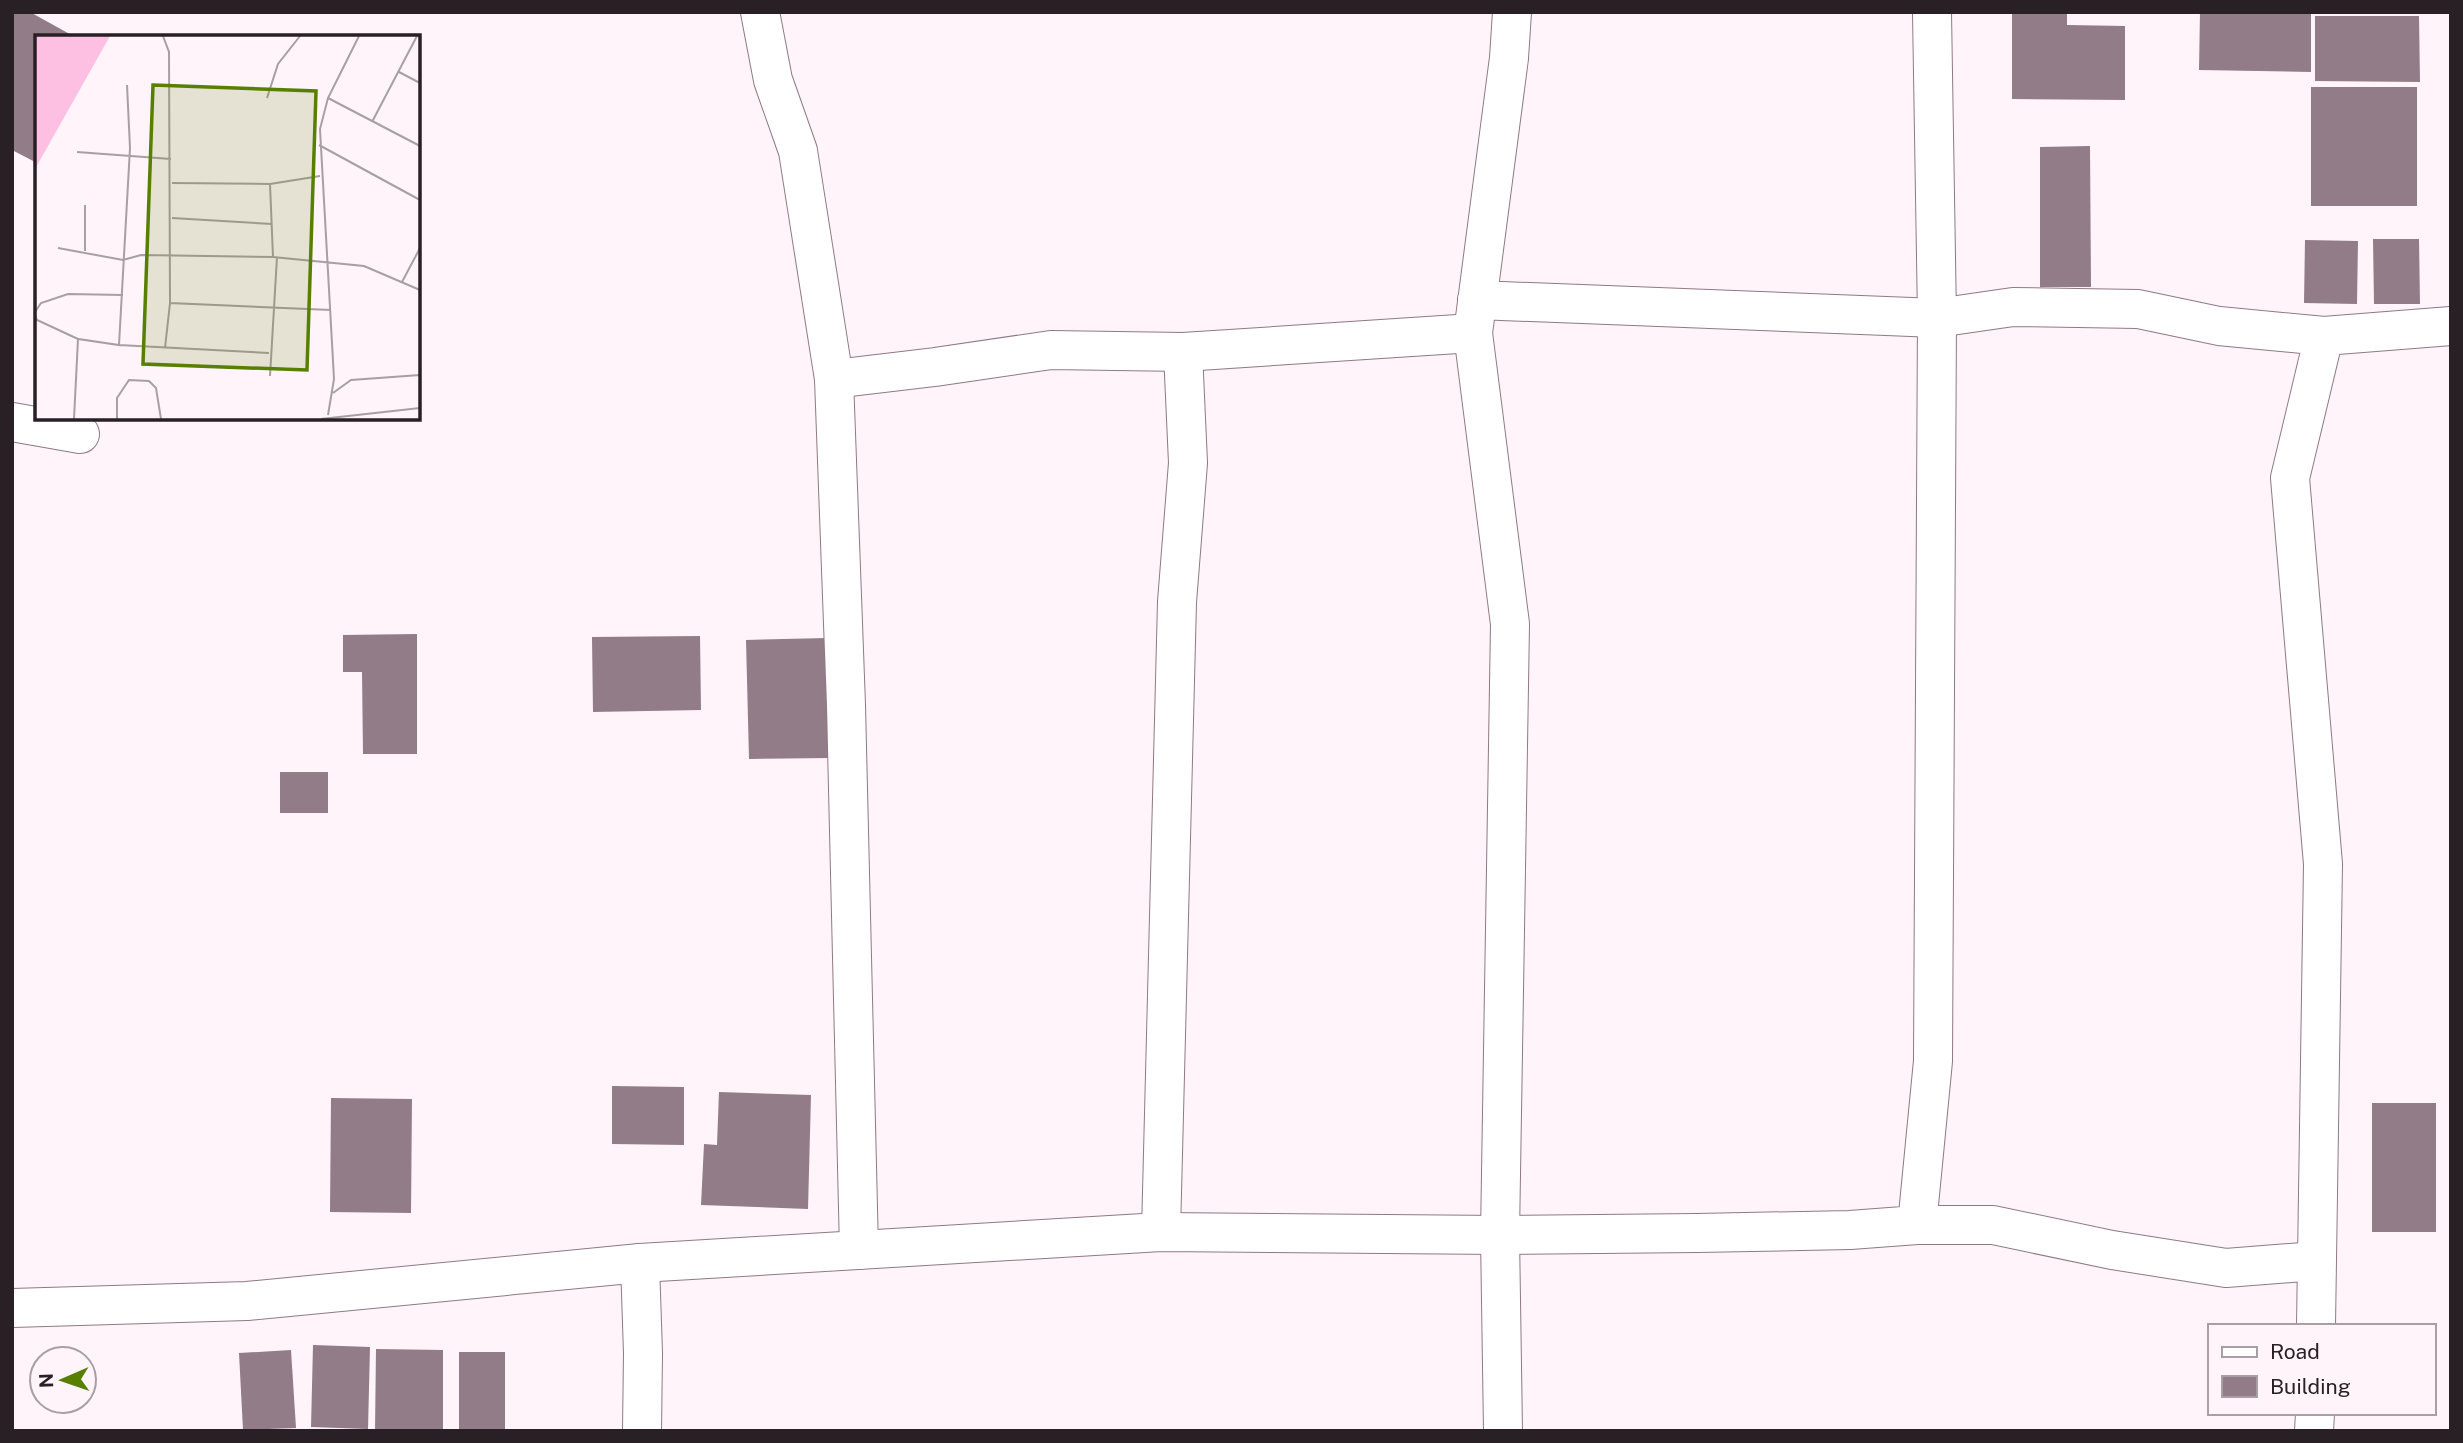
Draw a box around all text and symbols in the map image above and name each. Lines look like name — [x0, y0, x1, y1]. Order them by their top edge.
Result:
inset map — [35, 35, 420, 420]
legend — [2208, 1324, 2435, 1415]
text: Road — [2270, 1339, 2320, 1364]
north arrow — [28, 1345, 98, 1415]
text: N — [35, 1373, 57, 1388]
text: Building — [2270, 1374, 2351, 1399]

